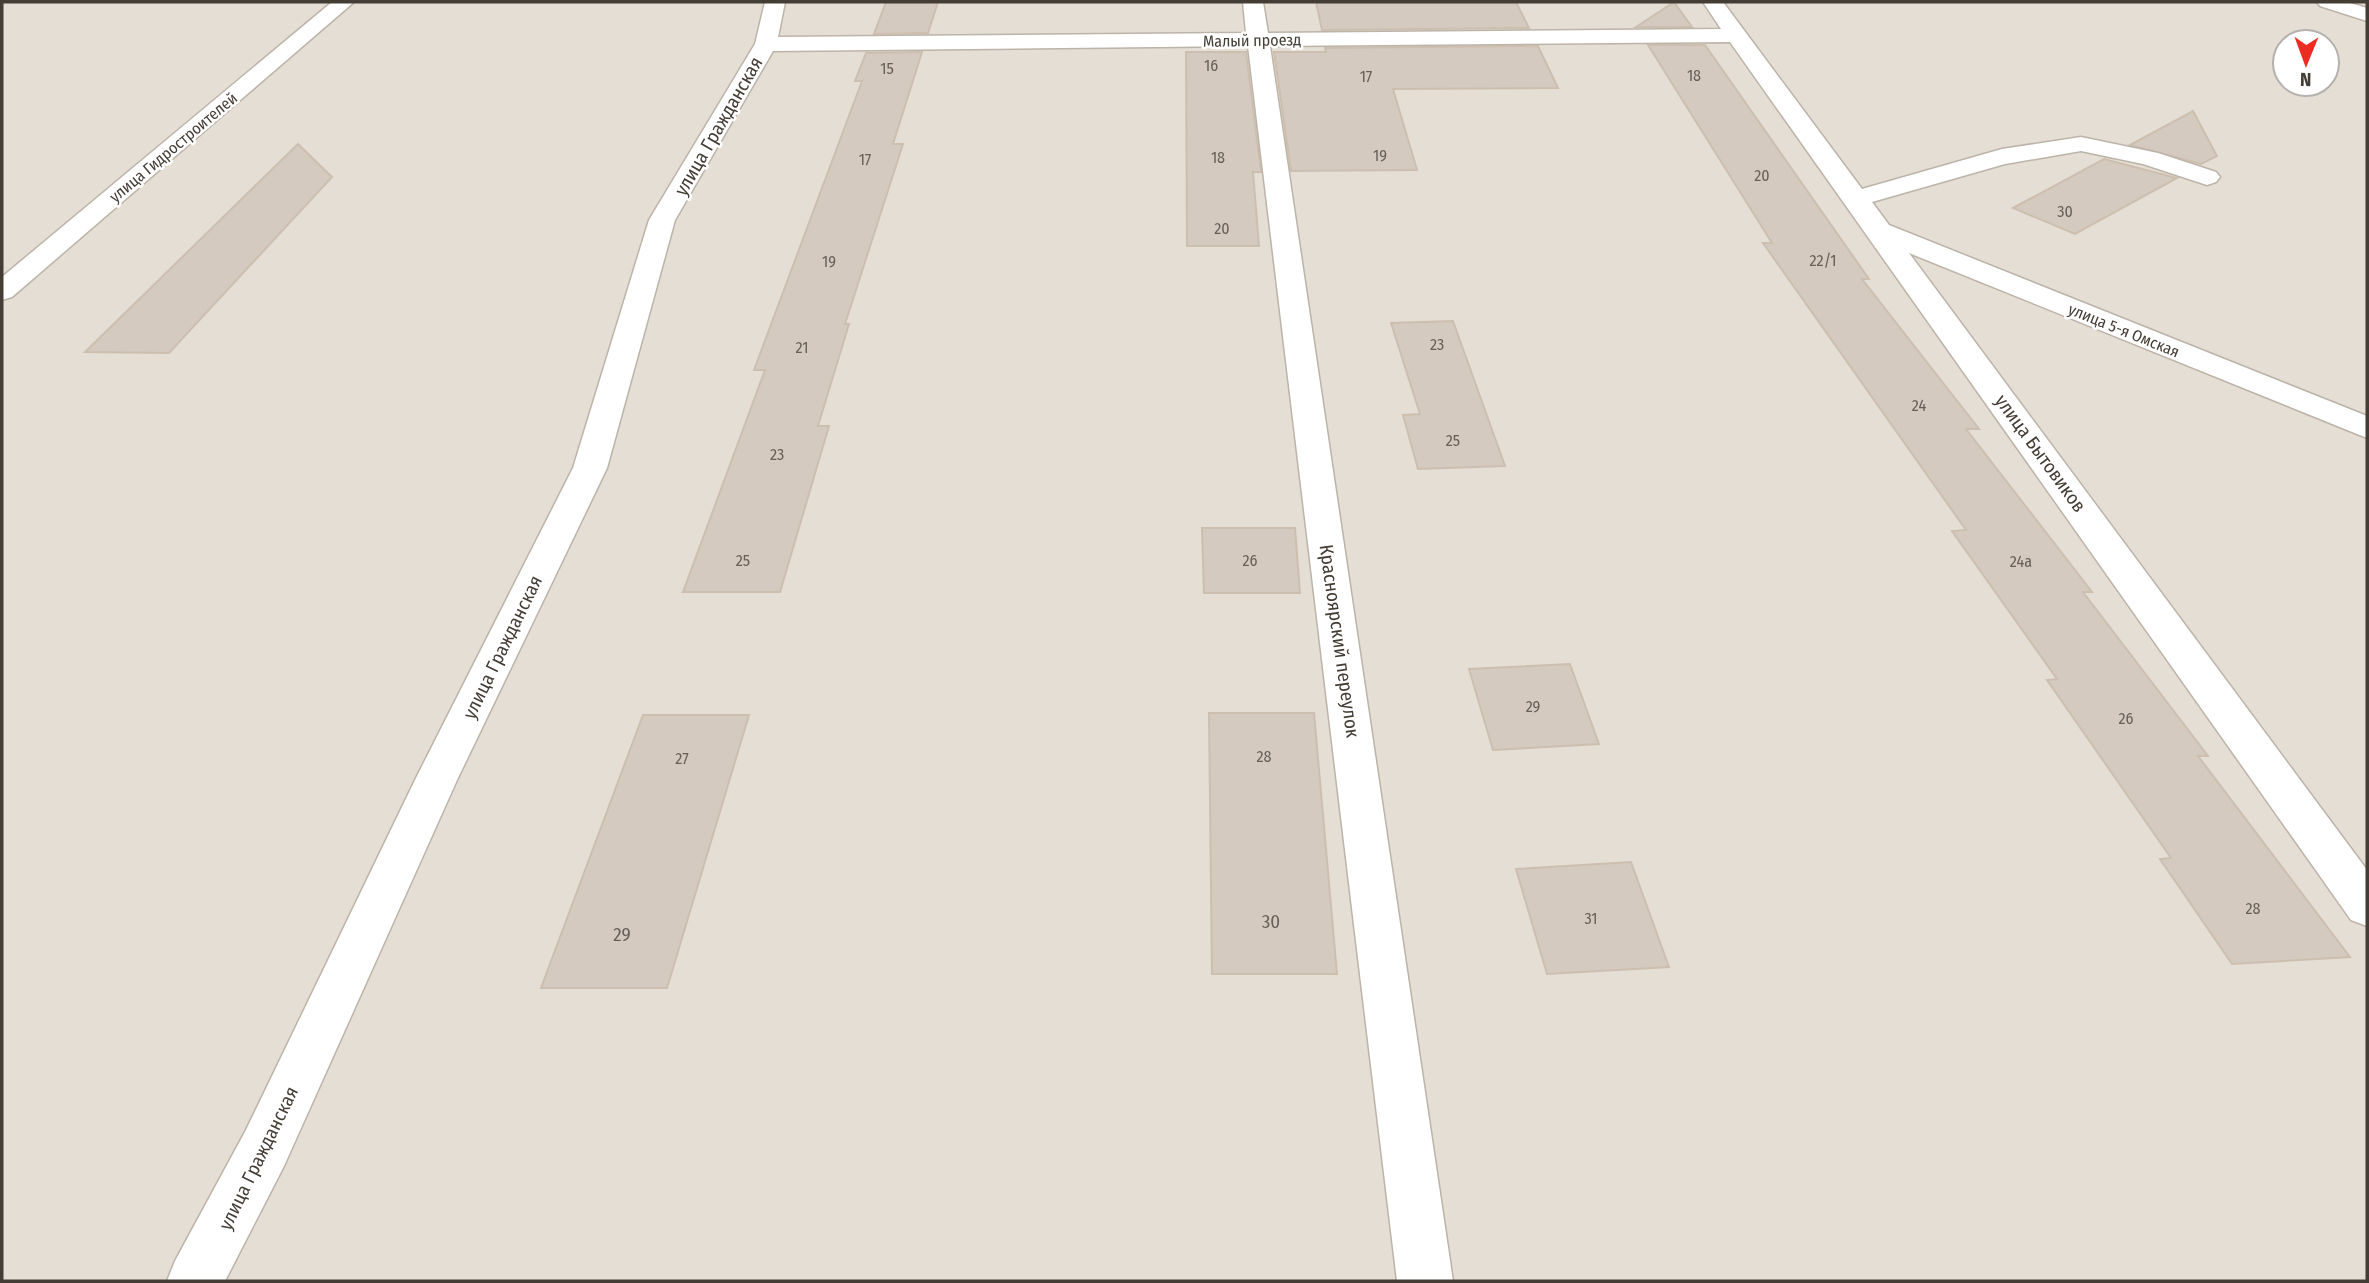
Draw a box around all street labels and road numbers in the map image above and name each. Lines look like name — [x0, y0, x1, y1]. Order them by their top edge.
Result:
street label: Малый проезд — [1203, 30, 1301, 51]
street label: улица Гражданская — [669, 53, 768, 200]
street label: улица Гидростроителей — [106, 88, 241, 206]
street label: улица 5-я Омская — [2065, 300, 2182, 361]
street label: улица Бытовиков — [1990, 390, 2091, 517]
street label: Красноярский переулок — [1315, 543, 1364, 739]
street label: улица Гражданская — [458, 572, 547, 723]
street label: улица Гражданская — [214, 1083, 303, 1234]

